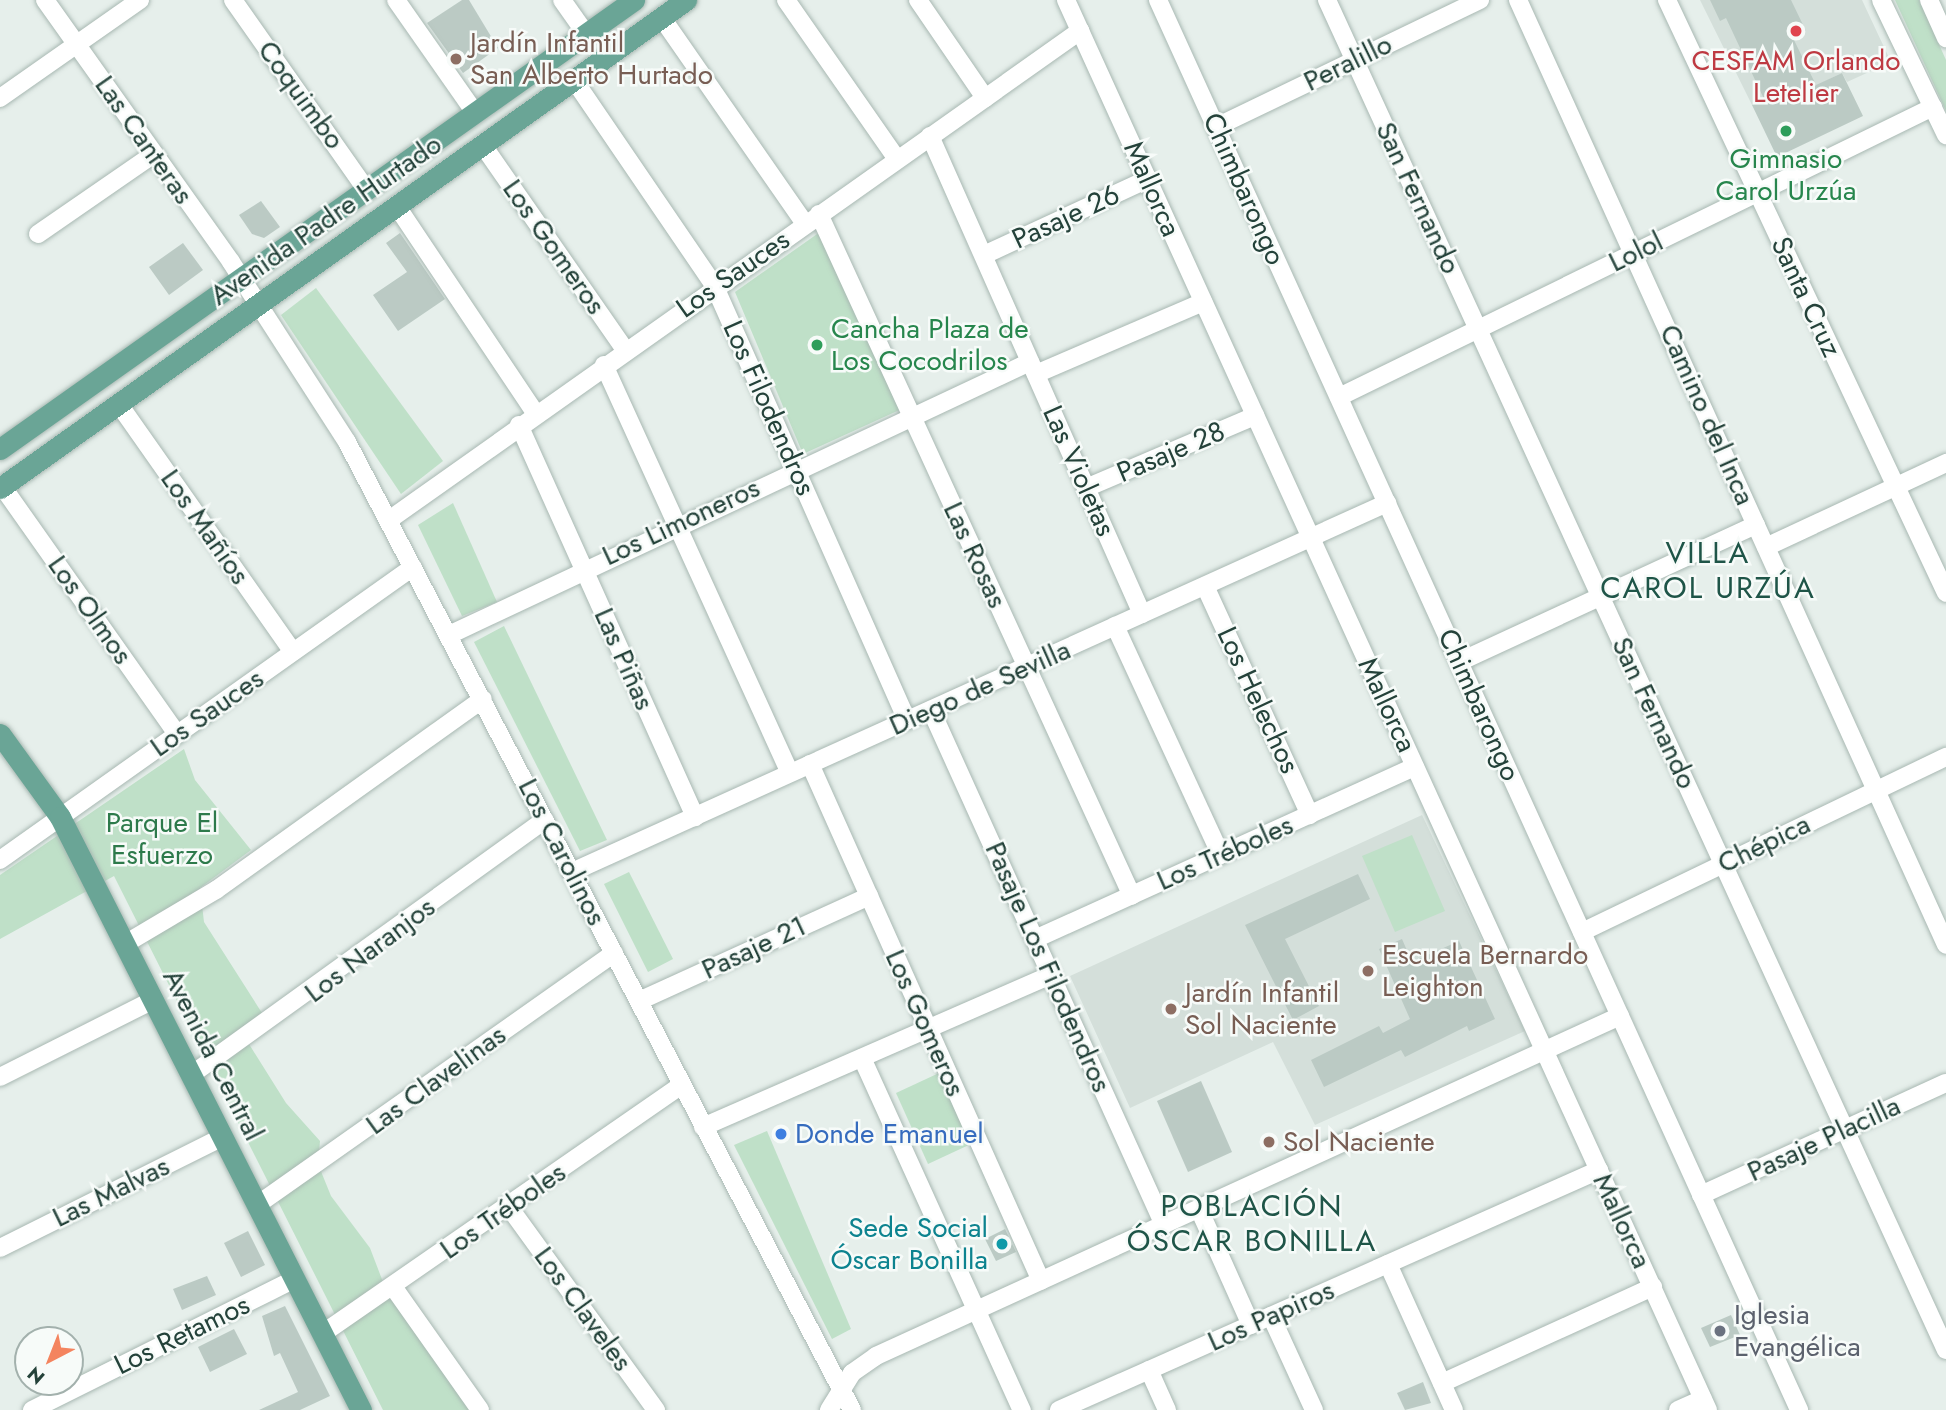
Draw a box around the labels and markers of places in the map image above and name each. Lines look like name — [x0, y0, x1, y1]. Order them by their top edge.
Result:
marker: CESFAM Orlando Letelier — [1786, 21, 1806, 41]
place label: Jardín Infantil San Alberto Hurtado — [470, 26, 713, 92]
place label: CESFAM Orlando Letelier — [1691, 44, 1901, 110]
marker: Jardín Infantil San Alberto Hurtado — [448, 51, 464, 67]
marker: Gimnasio Carol Urzúa — [1778, 123, 1794, 139]
place label: Gimnasio Carol Urzúa — [1716, 142, 1856, 208]
place label: Cancha Plaza de Los Cocodrilos — [831, 312, 1029, 378]
marker: Cancha Plaza de Los Cocodrilos — [809, 337, 825, 353]
place label: Escuela Bernardo Leighton — [1382, 938, 1588, 1004]
marker: Escuela Bernardo Leighton — [1360, 963, 1376, 979]
place label: Jardín Infantil Sol Naciente — [1185, 976, 1339, 1042]
marker: Jardín Infantil Sol Naciente — [1163, 1001, 1179, 1017]
place label: Donde Emanuel — [795, 1117, 984, 1151]
place label: Sol Naciente — [1283, 1125, 1435, 1159]
marker: Donde Emanuel — [773, 1126, 789, 1142]
marker: Sol Naciente — [1261, 1134, 1277, 1150]
place label: Sede Social Óscar Bonilla — [831, 1211, 988, 1277]
marker: Sede Social Óscar Bonilla — [994, 1236, 1010, 1252]
place label: Iglesia Evangélica — [1734, 1298, 1861, 1364]
marker: Iglesia Evangélica — [1712, 1323, 1728, 1339]

